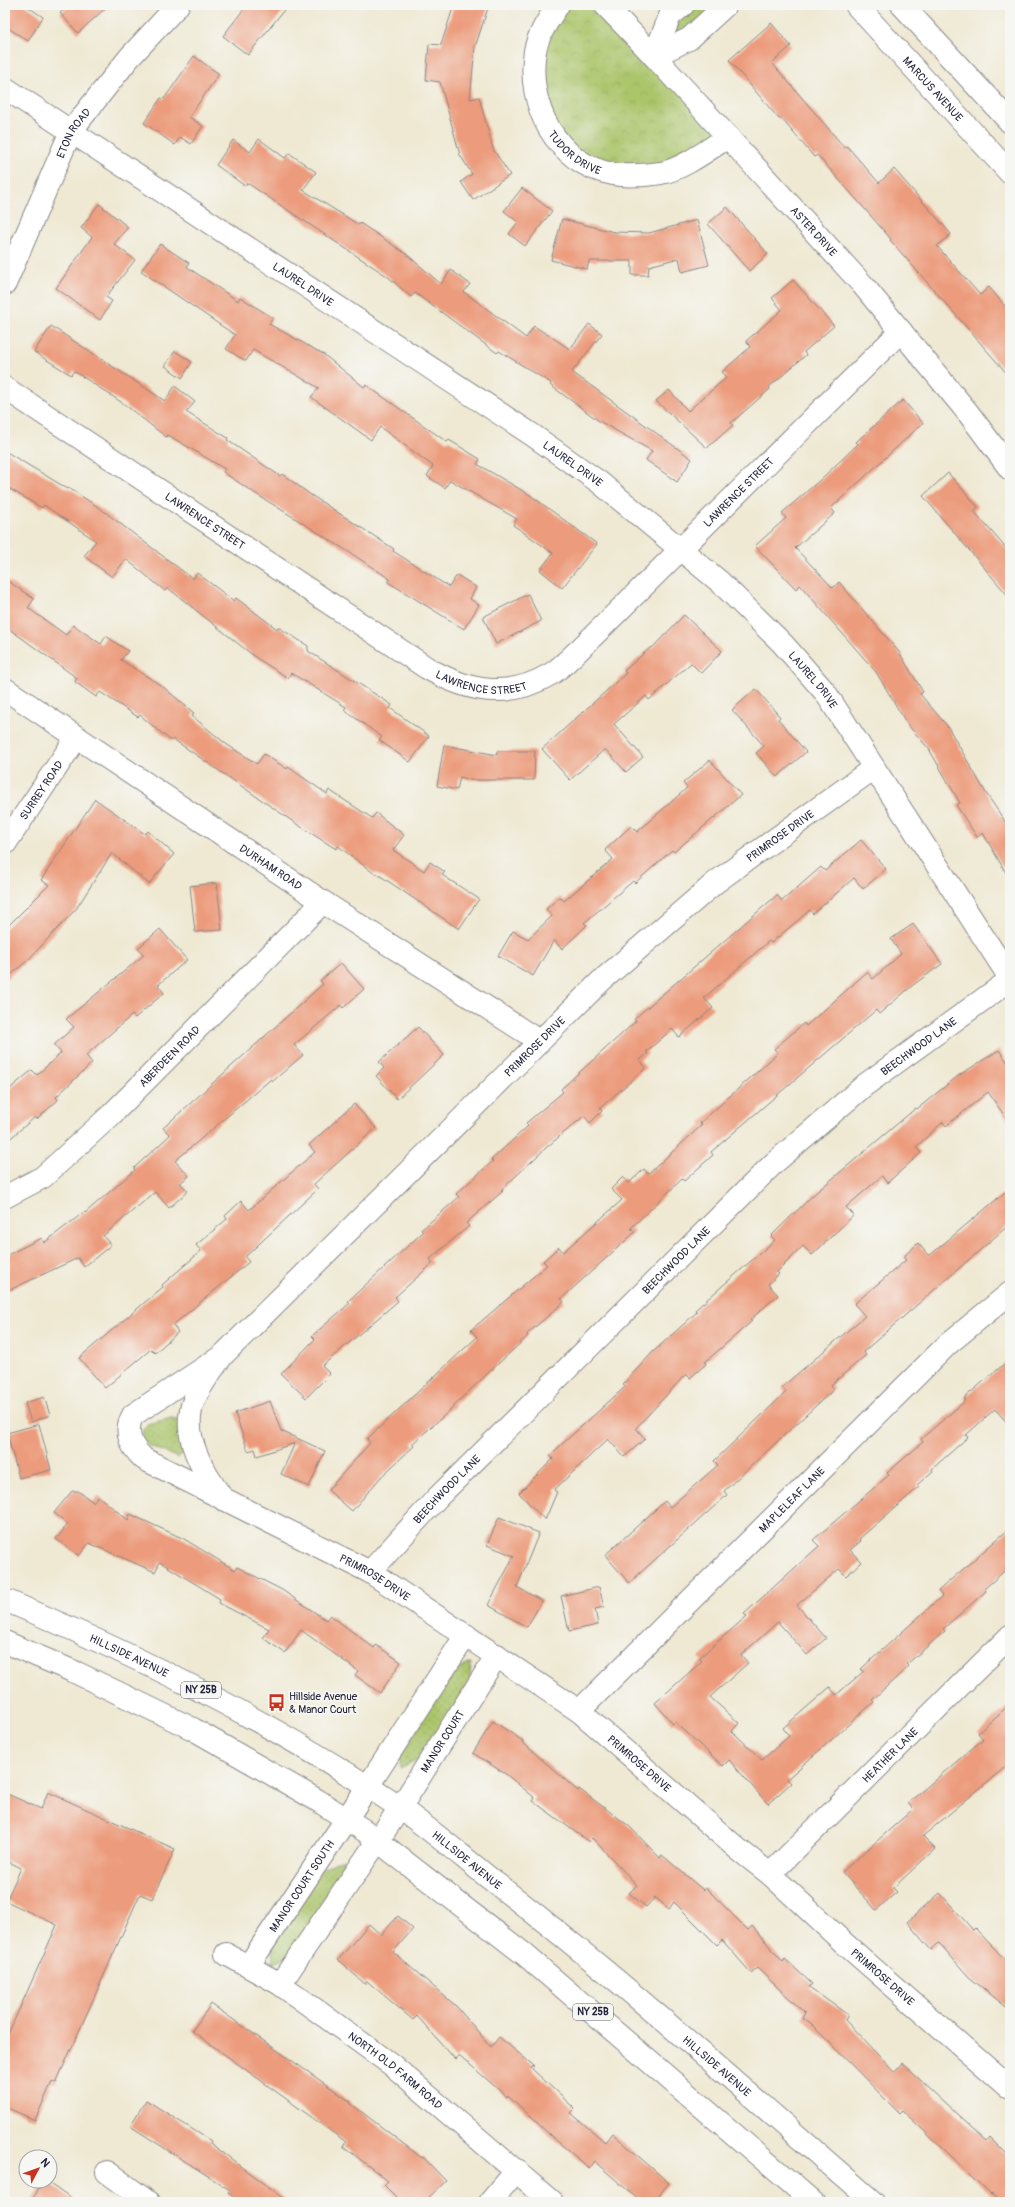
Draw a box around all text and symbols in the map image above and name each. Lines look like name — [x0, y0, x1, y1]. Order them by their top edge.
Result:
street label: MARCUS AVENUE — [900, 54, 966, 124]
street label: ETON ROAD — [54, 105, 93, 160]
street label: TUDOR DRIVE — [546, 128, 603, 177]
street label: ASTER DRIVE — [788, 204, 840, 259]
street label: LAUREL DRIVE — [270, 260, 336, 309]
street label: LAUREL DRIVE — [541, 438, 606, 489]
street label: LAWRENCE STREET — [701, 455, 776, 530]
street label: LAWRENCE STREET — [163, 489, 247, 552]
street label: LAUREL DRIVE — [786, 649, 840, 711]
street label: LAWRENCE STREET — [434, 667, 528, 697]
street label: SURREY ROAD — [17, 758, 66, 822]
street label: PRIMROSE DRIVE — [744, 807, 817, 864]
street label: DURHAM ROAD — [237, 842, 305, 893]
street label: PRIMROSE DRIVE — [502, 1014, 568, 1079]
street label: BEECHWOOD LANE — [878, 1014, 959, 1078]
street label: ABERDEEN ROAD — [136, 1023, 203, 1089]
street label: BEECHWOOD LANE — [639, 1224, 713, 1297]
street label: BEECHWOOD LANE — [411, 1452, 483, 1526]
street label: MAPLELEAF LANE — [756, 1464, 828, 1535]
street label: PRIMROSE DRIVE — [337, 1551, 413, 1604]
street label: HILLSIDE AVENUE — [88, 1631, 171, 1680]
road number: NY 25B — [181, 1682, 221, 1698]
place label: Hillside Avenue & Manor Court — [289, 1690, 358, 1716]
bus stop icon: Hillside Avenue & Manor Court — [266, 1692, 286, 1712]
street label: MANOR COURT — [418, 1708, 467, 1775]
street label: HEATHER LANE — [859, 1724, 921, 1785]
street label: PRIMROSE DRIVE — [605, 1732, 674, 1795]
street label: HILLSIDE AVENUE — [430, 1828, 505, 1892]
street label: MANOR COURT SOUTH — [266, 1838, 337, 1934]
street label: PRIMROSE DRIVE — [848, 1946, 917, 2008]
road number: NY 25B — [573, 2004, 613, 2020]
street label: NORTH OLD FARM ROAD — [346, 2029, 445, 2112]
street label: HILLSIDE AVENUE — [680, 2033, 754, 2099]
north arrow — [18, 2149, 58, 2189]
text: N — [38, 2156, 53, 2170]

